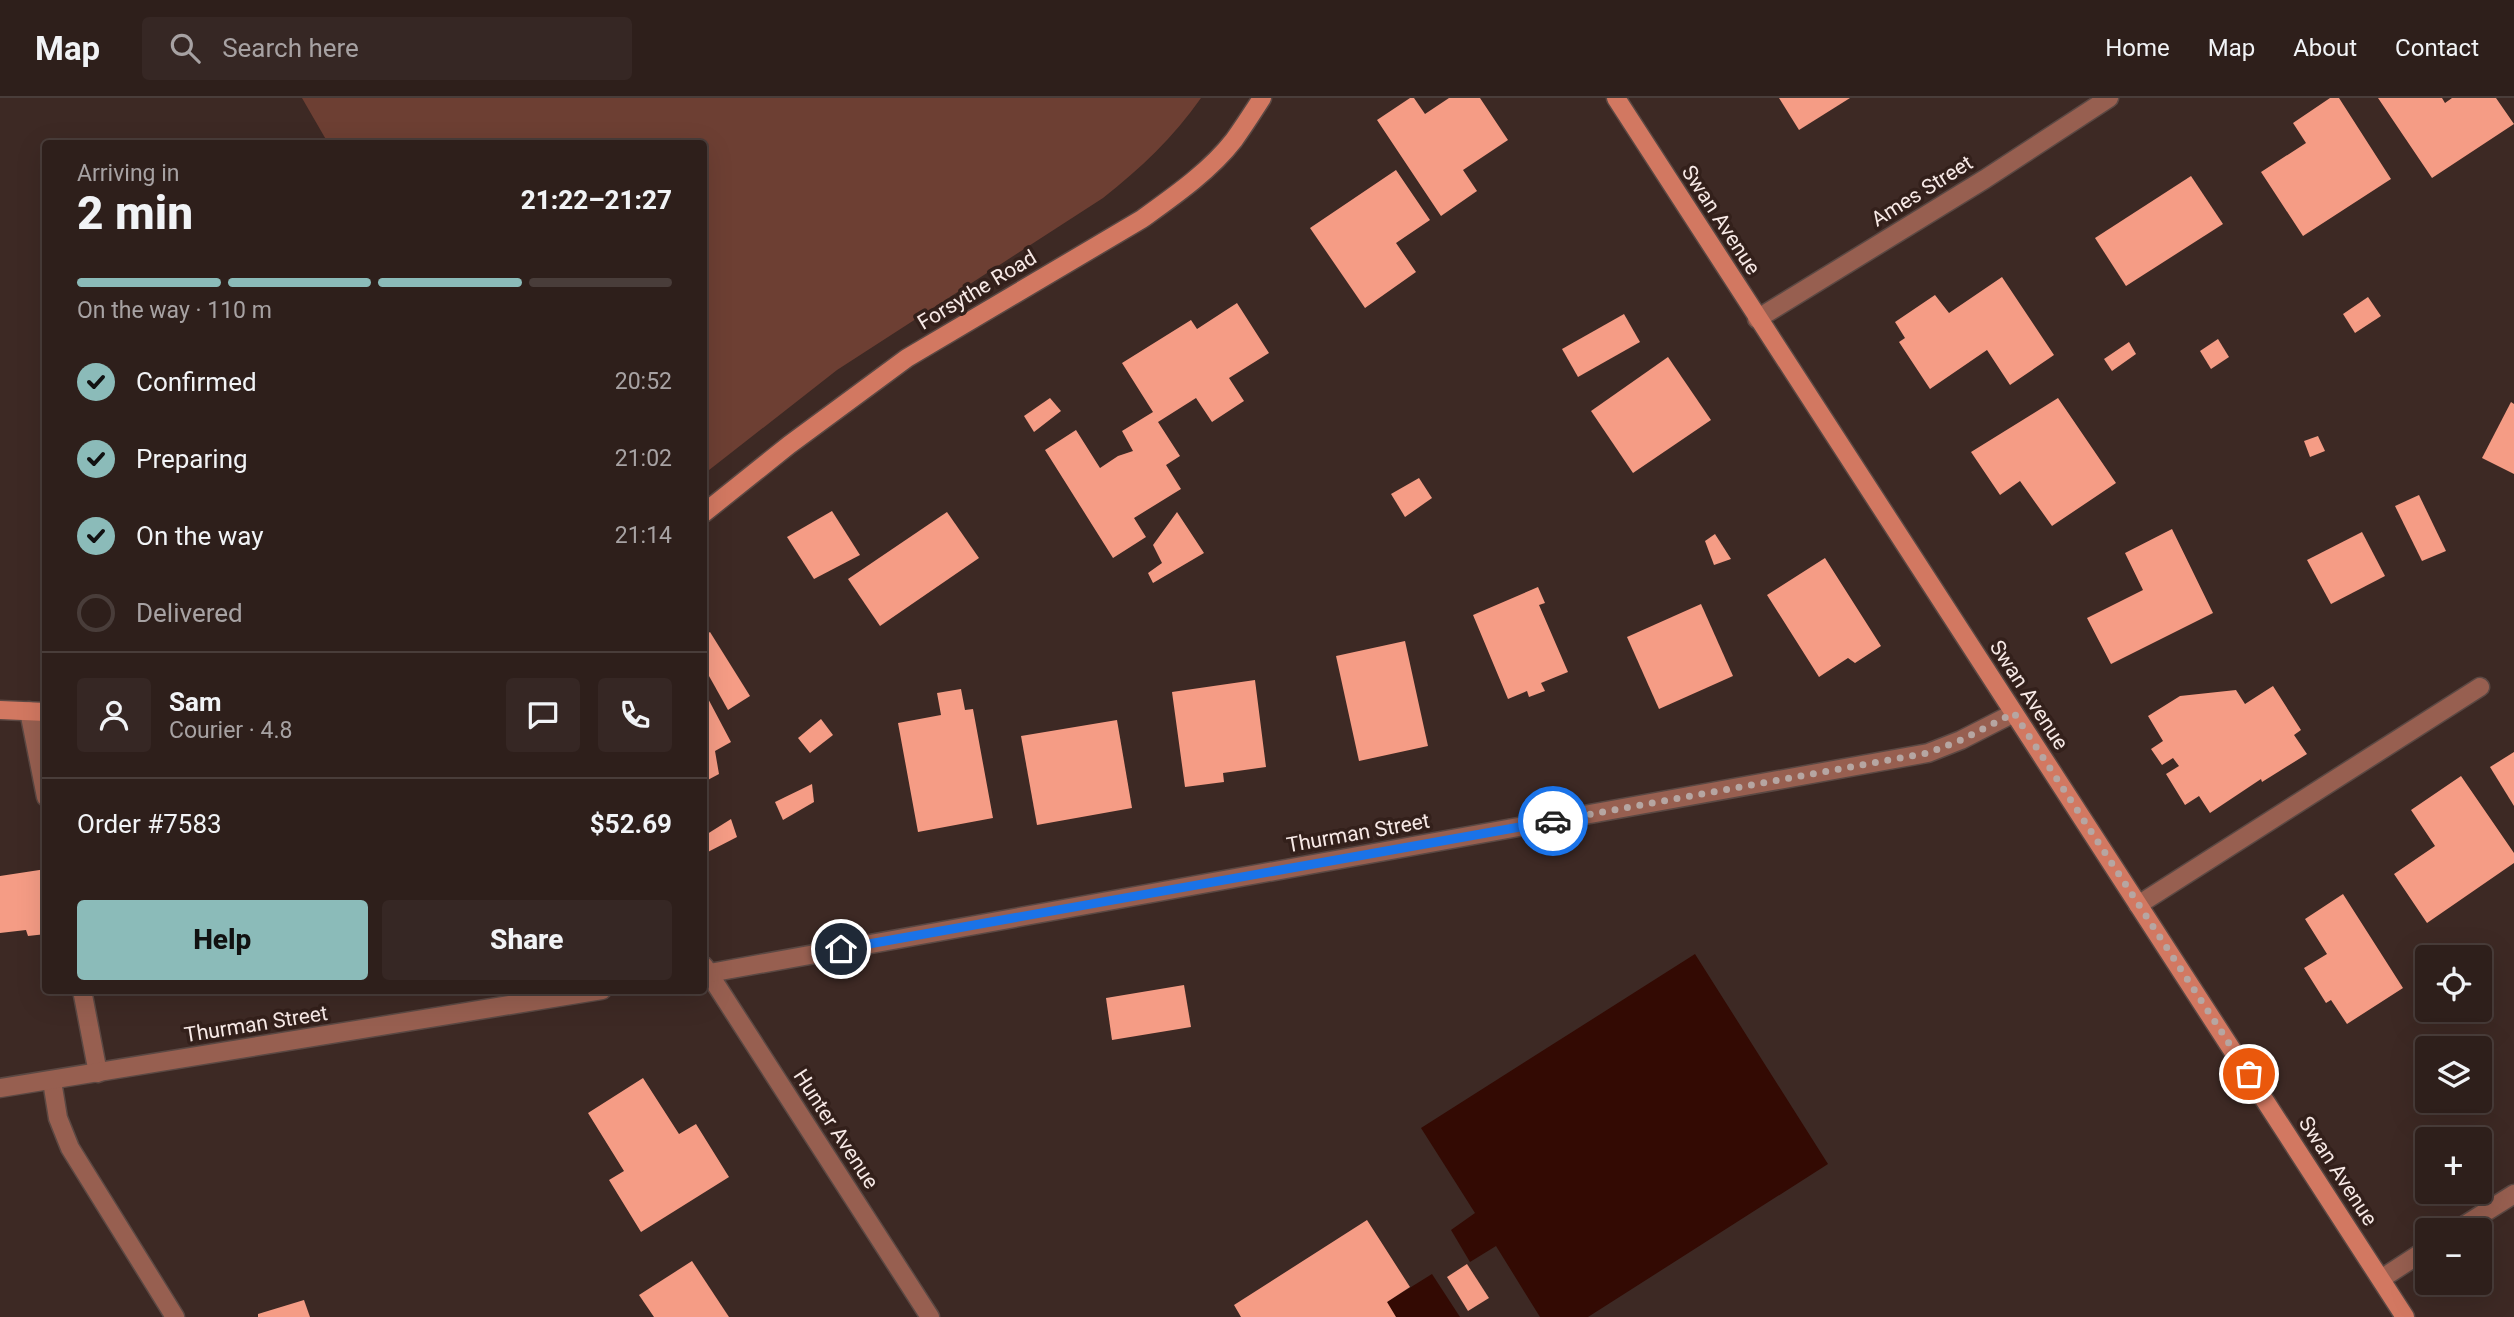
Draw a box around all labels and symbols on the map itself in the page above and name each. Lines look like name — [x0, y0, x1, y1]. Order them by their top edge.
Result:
street label: Ames Street — [1867, 150, 1977, 232]
street label: Swan Avenue — [1677, 161, 1765, 279]
street label: Forsythe Road — [913, 245, 1041, 335]
street label: Swan Avenue — [1985, 636, 2073, 754]
courier — [1518, 786, 1588, 856]
street label: Thurman Street — [1285, 809, 1432, 857]
pin — [811, 919, 871, 979]
street label: Thurman Street — [183, 1001, 330, 1047]
pin — [2219, 1044, 2279, 1104]
street label: Hunter Avenue — [789, 1065, 883, 1193]
street label: Swan Avenue — [2294, 1112, 2382, 1230]

